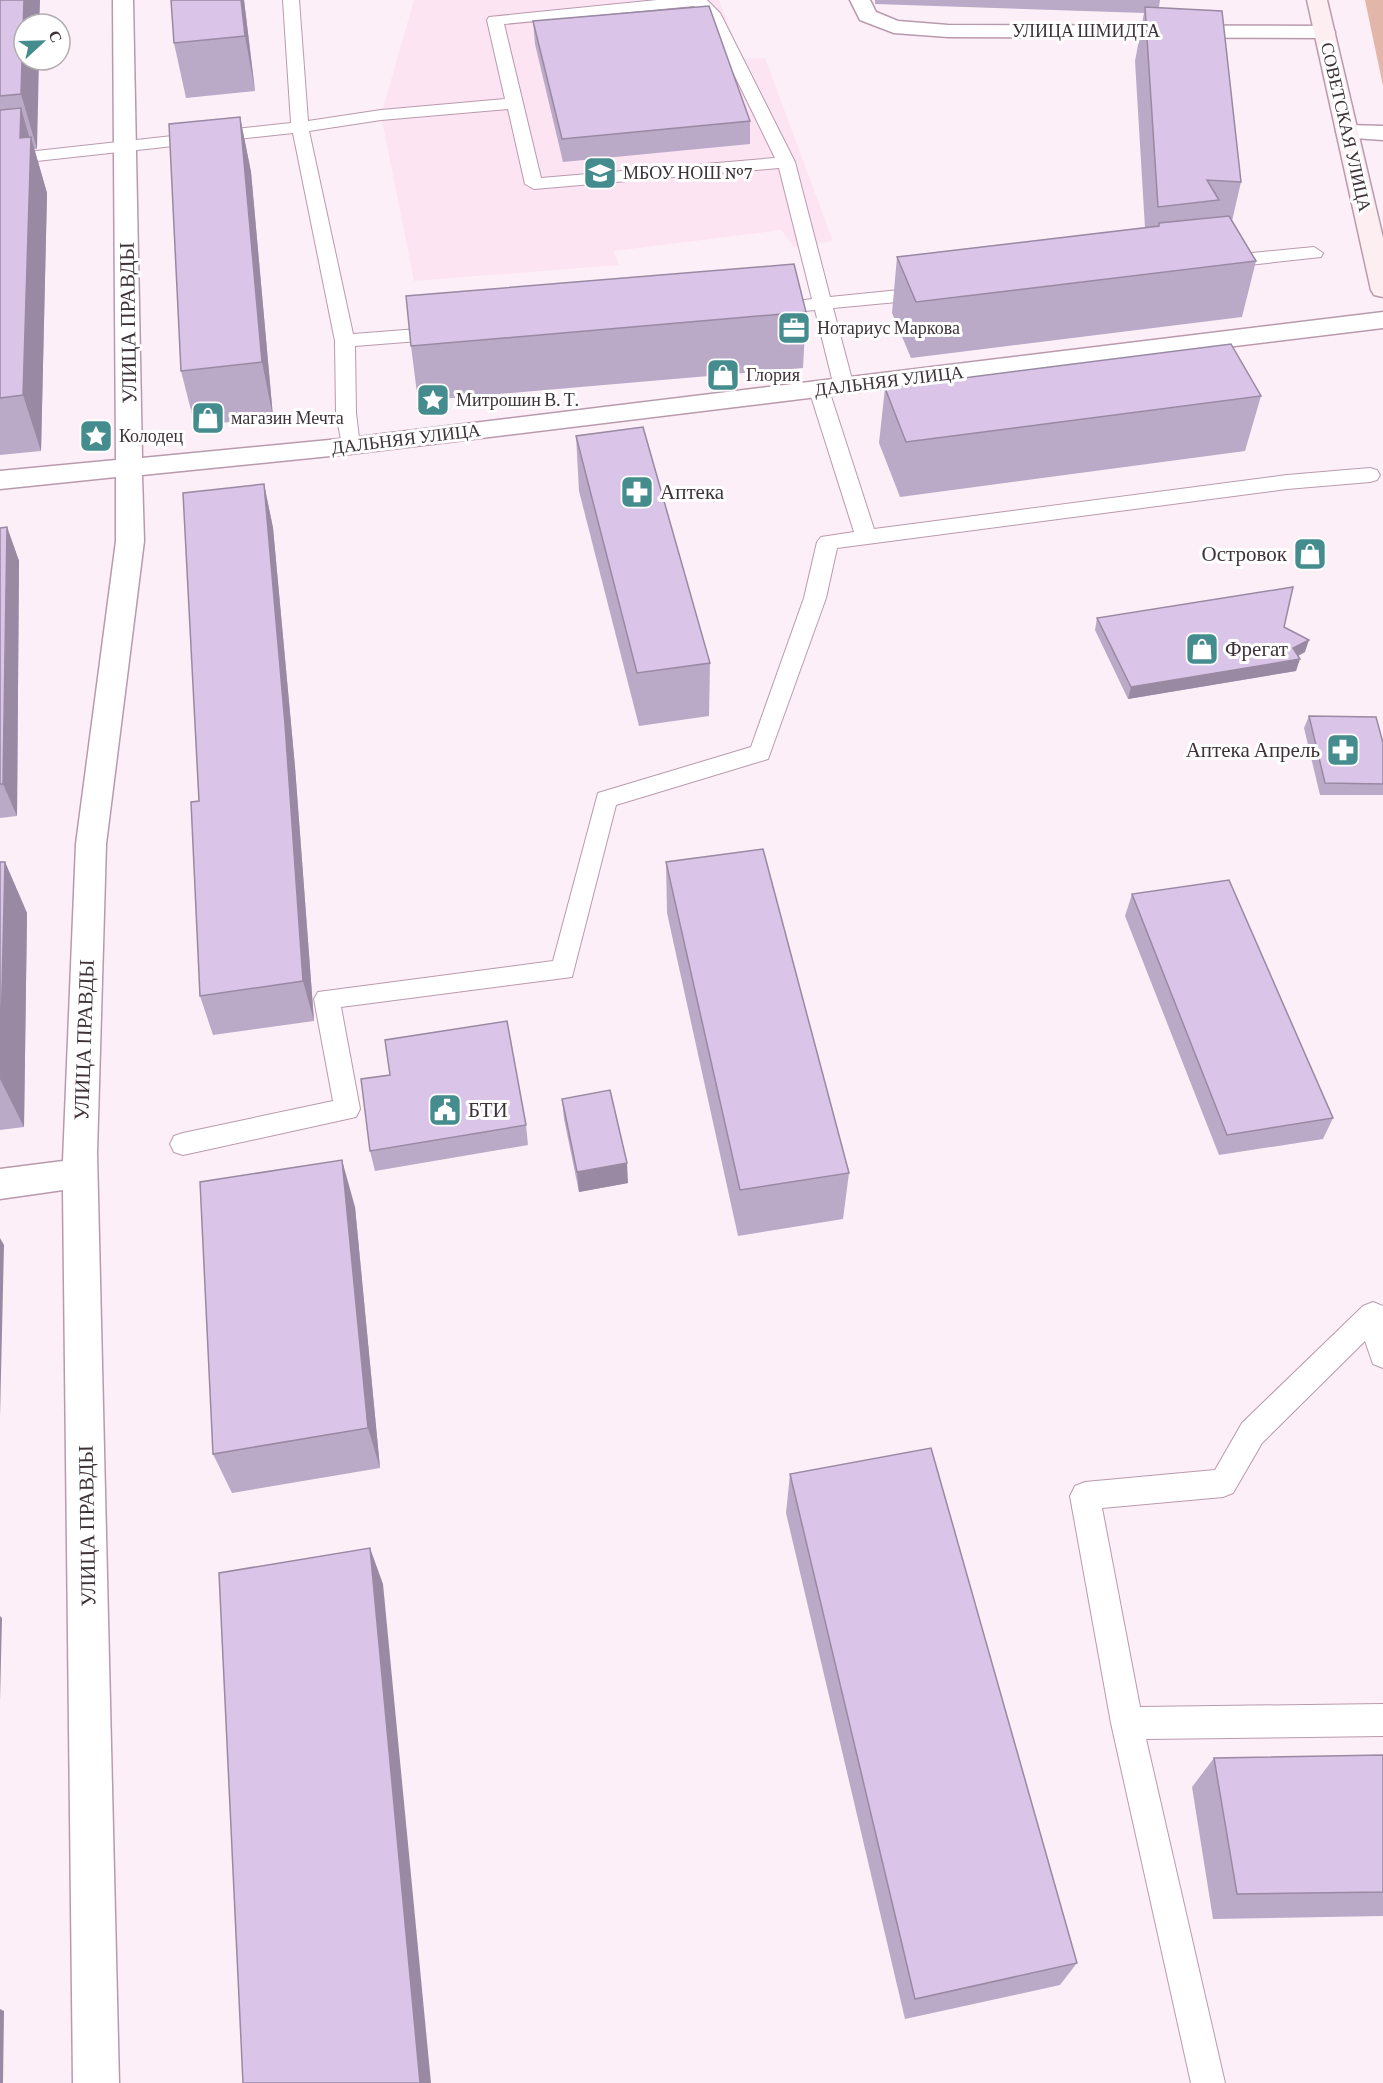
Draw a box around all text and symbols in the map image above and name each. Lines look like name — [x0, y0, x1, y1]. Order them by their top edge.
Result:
north arrow — [12, 12, 72, 72]
street label: УЛИЦА ШМИДТА — [1012, 21, 1160, 41]
text: С — [45, 28, 65, 45]
street label: СОВЕТСКАЯ УЛИЦА — [1317, 40, 1375, 214]
school or university icon: МБОУ НОШ №7 — [582, 155, 618, 191]
place label: МБОУ НОШ №7 — [623, 163, 752, 183]
street label: УЛИЦА ПРАВДЫ — [115, 242, 141, 404]
office icon: Нотариус Маркова — [776, 310, 812, 346]
place label: Нотариус Маркова — [817, 318, 960, 338]
shop icon: Глория — [705, 357, 741, 393]
street label: ДАЛЬНЯЯ УЛИЦА — [813, 362, 965, 400]
place label: Глория — [746, 365, 800, 385]
place icon: Митрошин В. Т. — [415, 382, 451, 418]
place label: Митрошин В. Т. — [456, 390, 579, 410]
shop icon: магазин Мечта — [190, 400, 226, 436]
place label: магазин Мечта — [231, 408, 344, 428]
place icon: Колодец — [78, 418, 114, 454]
street label: ДАЛЬНЯЯ УЛИЦА — [330, 420, 482, 458]
place label: Колодец — [119, 426, 183, 446]
pharmacy icon: Аптека — [619, 474, 655, 510]
place label: Аптека — [660, 480, 725, 504]
shop icon: Островок — [1292, 536, 1328, 572]
place label: Островок — [1202, 542, 1288, 566]
shop icon: Фрегат — [1184, 631, 1220, 667]
place label: Фрегат — [1225, 637, 1288, 661]
pharmacy icon: Аптека Апрель — [1325, 732, 1361, 768]
place label: Аптека Апрель — [1186, 738, 1320, 762]
street label: УЛИЦА ПРАВДЫ — [69, 959, 99, 1121]
public building icon: БТИ — [427, 1092, 463, 1128]
place label: БТИ — [468, 1098, 508, 1122]
street label: УЛИЦА ПРАВДЫ — [74, 1445, 100, 1607]

